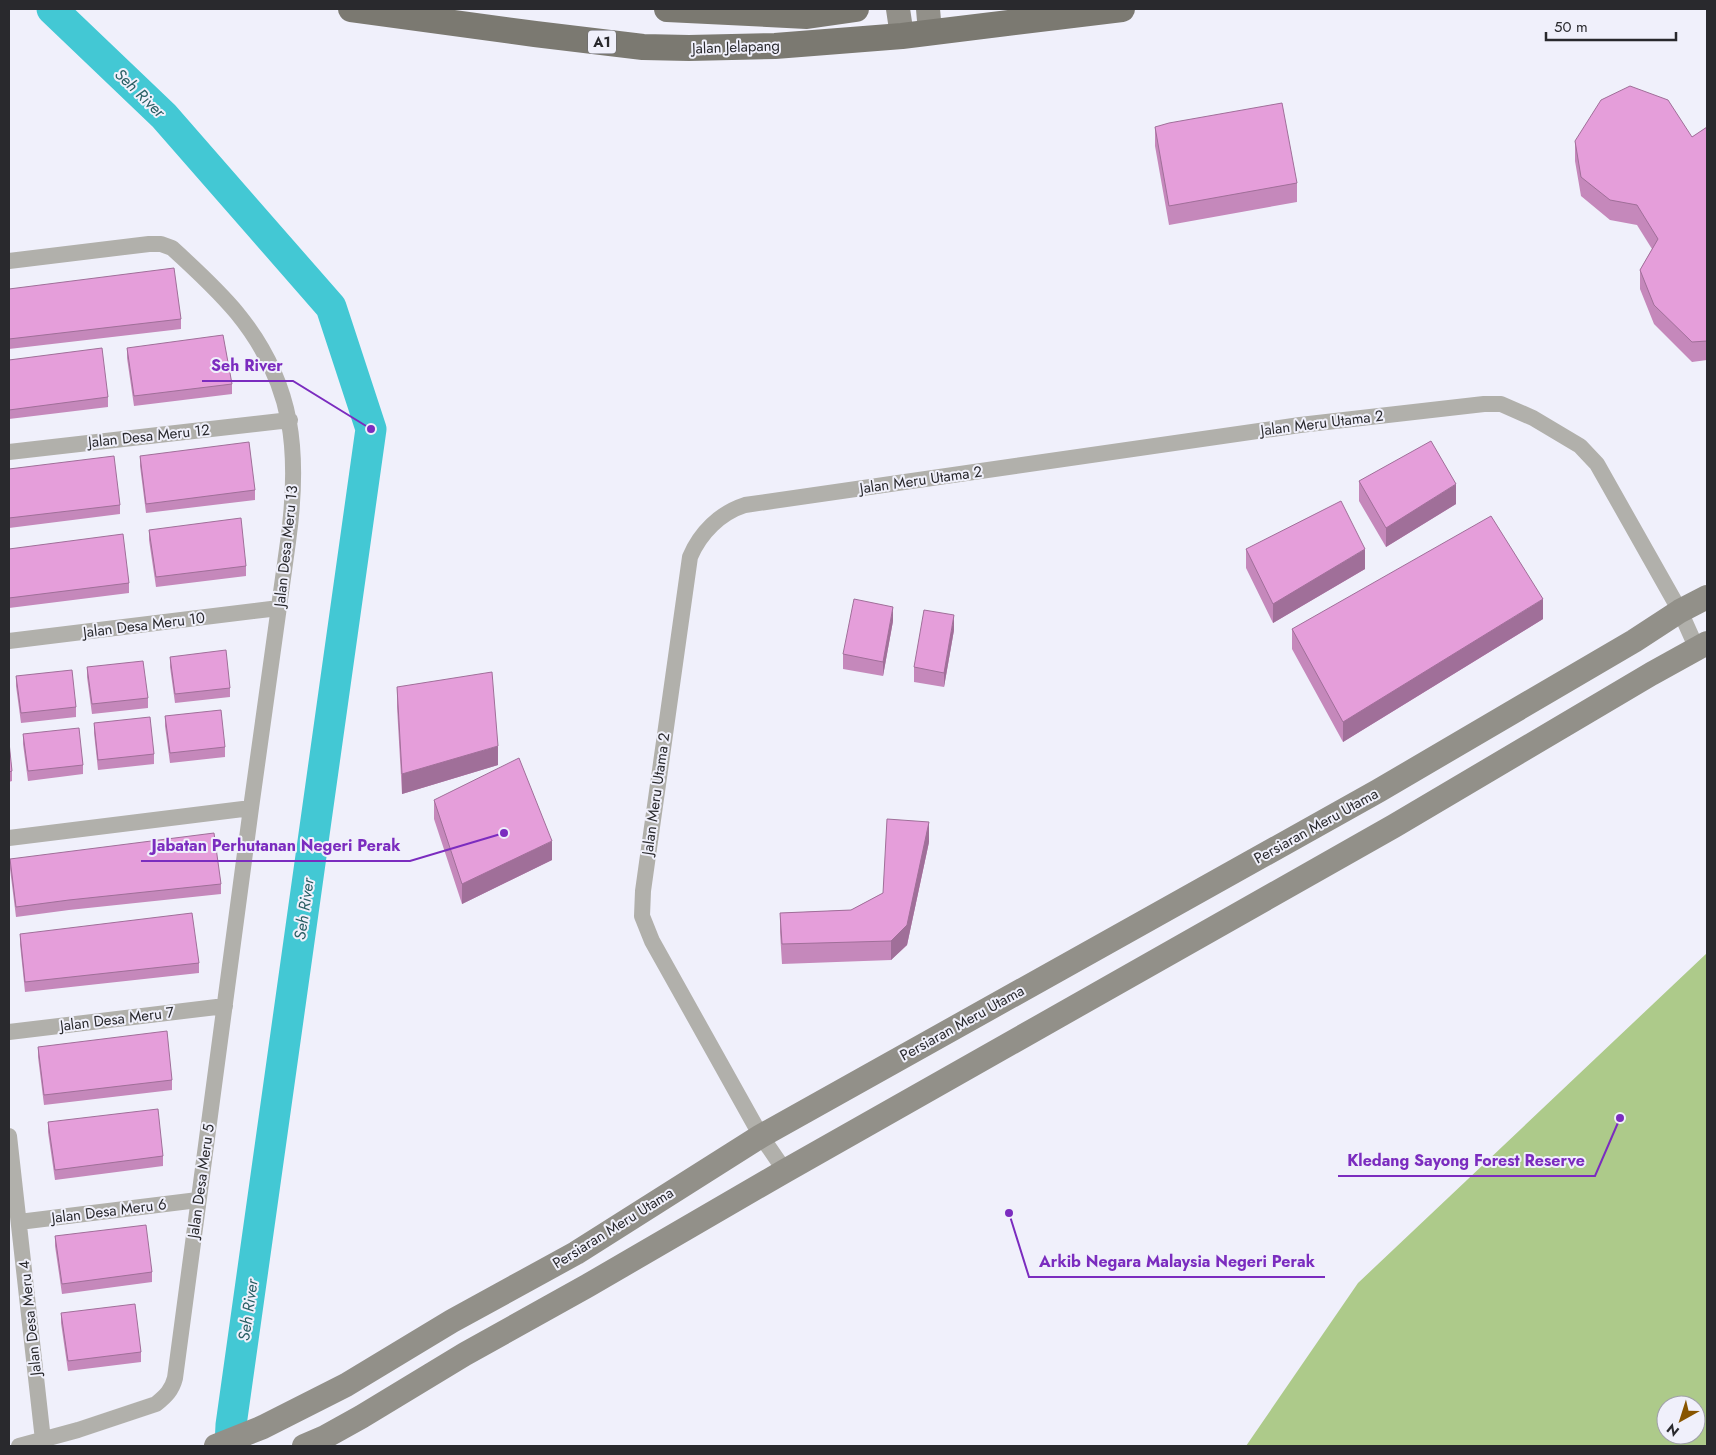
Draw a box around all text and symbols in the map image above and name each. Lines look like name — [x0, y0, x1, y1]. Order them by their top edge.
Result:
scale bar — [1546, 10, 1676, 42]
text: 50 m — [1554, 16, 1588, 38]
road number: A1 — [588, 31, 616, 54]
street label: Jalan Jelapang — [690, 34, 780, 60]
water label: Seh River — [110, 63, 172, 124]
callout: Seh River — [202, 350, 293, 381]
text: Seh River — [211, 354, 283, 377]
street label: Jalan Meru Utama 2 — [1257, 405, 1385, 442]
street label: Jalan Desa Meru 12 — [85, 419, 211, 454]
street label: Jalan Meru Utama 2 — [856, 461, 984, 500]
street label: Jalan Desa Meru 13 — [268, 484, 303, 610]
street label: Jalan Desa Meru 10 — [80, 607, 206, 644]
street label: Jalan Meru Utama 2 — [636, 731, 675, 859]
street label: Persiaran Meru Utama — [1250, 783, 1382, 869]
callout: Jabatan Perhutanan Negeri Perak — [141, 830, 410, 861]
text: Jabatan Perhutanan Negeri Perak — [149, 834, 401, 857]
water label: Seh River — [288, 875, 320, 941]
street label: Persiaran Meru Utama — [896, 980, 1028, 1066]
street label: Jalan Desa Meru 7 — [57, 1001, 175, 1037]
street label: Jalan Desa Meru 5 — [182, 1122, 220, 1242]
callout: Kledang Sayong Forest Reserve — [1338, 1145, 1595, 1176]
text: Kledang Sayong Forest Reserve — [1347, 1149, 1585, 1172]
street label: Persiaran Meru Utama — [548, 1182, 678, 1274]
street label: Jalan Desa Meru 6 — [48, 1193, 168, 1229]
callout: Arkib Negara Malaysia Negeri Perak — [1029, 1246, 1325, 1277]
text: Arkib Negara Malaysia Negeri Perak — [1038, 1250, 1316, 1273]
street label: Jalan Desa Meru 4 — [13, 1259, 47, 1379]
water label: Seh River — [232, 1276, 264, 1342]
north arrow — [1656, 1395, 1706, 1445]
text: N — [1662, 1419, 1683, 1441]

